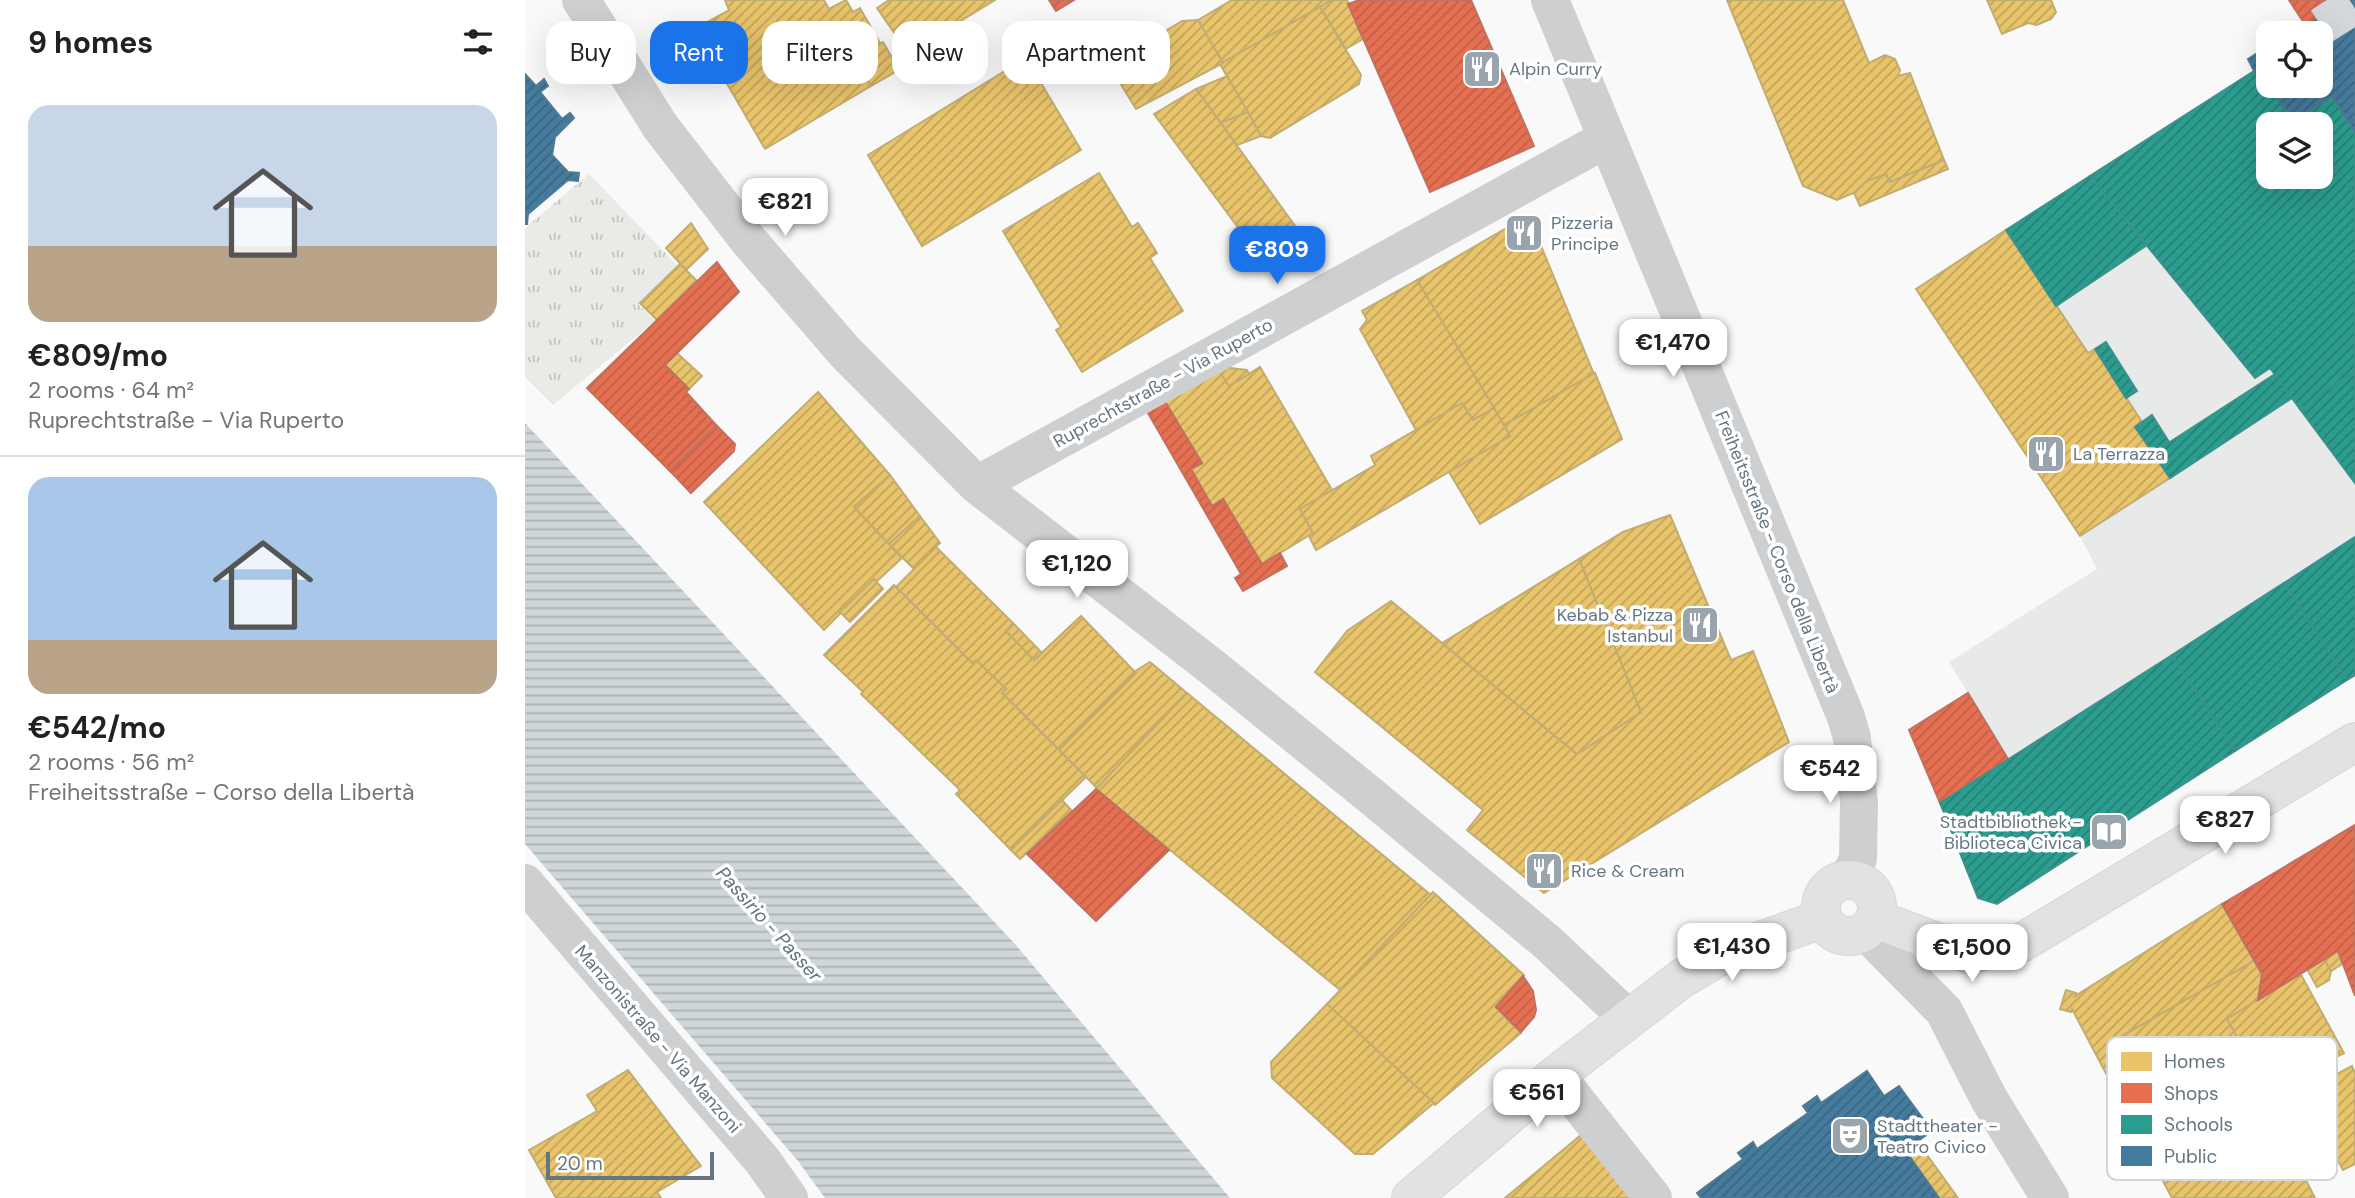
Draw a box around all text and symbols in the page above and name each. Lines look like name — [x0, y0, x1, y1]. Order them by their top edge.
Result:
chip: Buy — [546, 21, 636, 84]
chip: Rent — [650, 21, 748, 84]
chip: Filters — [762, 21, 878, 84]
chip: New — [892, 21, 988, 84]
chip: Apartment — [1002, 21, 1170, 84]
map controls — [2256, 21, 2333, 189]
button: locate — [2256, 21, 2333, 98]
text: 9 homes — [28, 23, 153, 62]
icon: filters — [459, 23, 497, 61]
restaurant icon: Alpin Curry — [1461, 48, 1503, 90]
place label: Alpin Curry — [1509, 57, 1602, 81]
button: layers — [2256, 112, 2333, 189]
icon: home — [200, 150, 326, 276]
pin: €821 — [744, 178, 826, 238]
text: €821 — [758, 186, 812, 216]
place label: Pizzeria Principe — [1551, 211, 1619, 256]
restaurant icon: Pizzeria Principe — [1503, 212, 1545, 254]
pin: €809 — [1236, 226, 1318, 286]
text: €809 — [1245, 234, 1309, 264]
street label: Ruprechtstraße - Via Ruperto — [1049, 313, 1277, 453]
pin: €1,470 — [1616, 320, 1730, 379]
text: €1,470 — [1635, 327, 1711, 357]
text: €809/mo — [28, 336, 168, 375]
text: 2 rooms · 64 m² — [28, 375, 194, 405]
text: Ruprechtstraße - Via Ruperto — [28, 405, 344, 435]
street label: Freiheitsstraße - Corso della Libertà — [1709, 407, 1845, 697]
restaurant icon: La Terrazza — [2025, 433, 2067, 475]
place label: La Terrazza — [2073, 442, 2165, 466]
icon: home — [200, 522, 326, 648]
pin: €1,120 — [1020, 540, 1134, 600]
text: €1,120 — [1042, 548, 1112, 578]
place label: Kebab & Pizza Istanbul — [1557, 603, 1673, 648]
restaurant icon: Kebab & Pizza Istanbul — [1679, 604, 1721, 646]
text: €542/mo — [28, 708, 166, 747]
pin: €542 — [1789, 746, 1871, 805]
text: 2 rooms · 56 m² — [28, 747, 194, 777]
text: €542 — [1800, 753, 1860, 783]
text: Freiheitsstraße - Corso della Libertà — [28, 777, 415, 807]
pin: €827 — [2184, 796, 2266, 856]
text: €827 — [2196, 804, 2254, 834]
place label: Stadtbibliothek - Biblioteca Civica — [1940, 810, 2082, 855]
library icon: Stadtbibliothek - Biblioteca Civica — [2088, 811, 2130, 853]
restaurant icon: Rice & Cream — [1523, 850, 1565, 892]
place label: Rice & Cream — [1571, 859, 1685, 883]
water label: Passirio - Passer — [711, 861, 828, 988]
pin: €1,430 — [1675, 923, 1789, 983]
pin: €1,500 — [1915, 925, 2029, 984]
text: €1,430 — [1693, 931, 1771, 961]
text: €1,500 — [1933, 932, 2011, 962]
street label: Manzonistraße - Via Manzoni — [570, 940, 746, 1138]
legend — [2107, 1037, 2337, 1180]
text: Homes — [2164, 1049, 2225, 1074]
pin: €561 — [1496, 1070, 1578, 1129]
text: €561 — [1509, 1077, 1565, 1107]
text: Shops — [2164, 1081, 2219, 1106]
text: Schools — [2164, 1112, 2233, 1137]
place label: Stadttheater - Teatro Civico — [1877, 1114, 1998, 1159]
theatre icon: Stadttheater - Teatro Civico — [1829, 1115, 1871, 1157]
text: Public — [2164, 1144, 2217, 1169]
scale bar — [546, 1149, 714, 1181]
text: 20 m — [557, 1151, 603, 1176]

